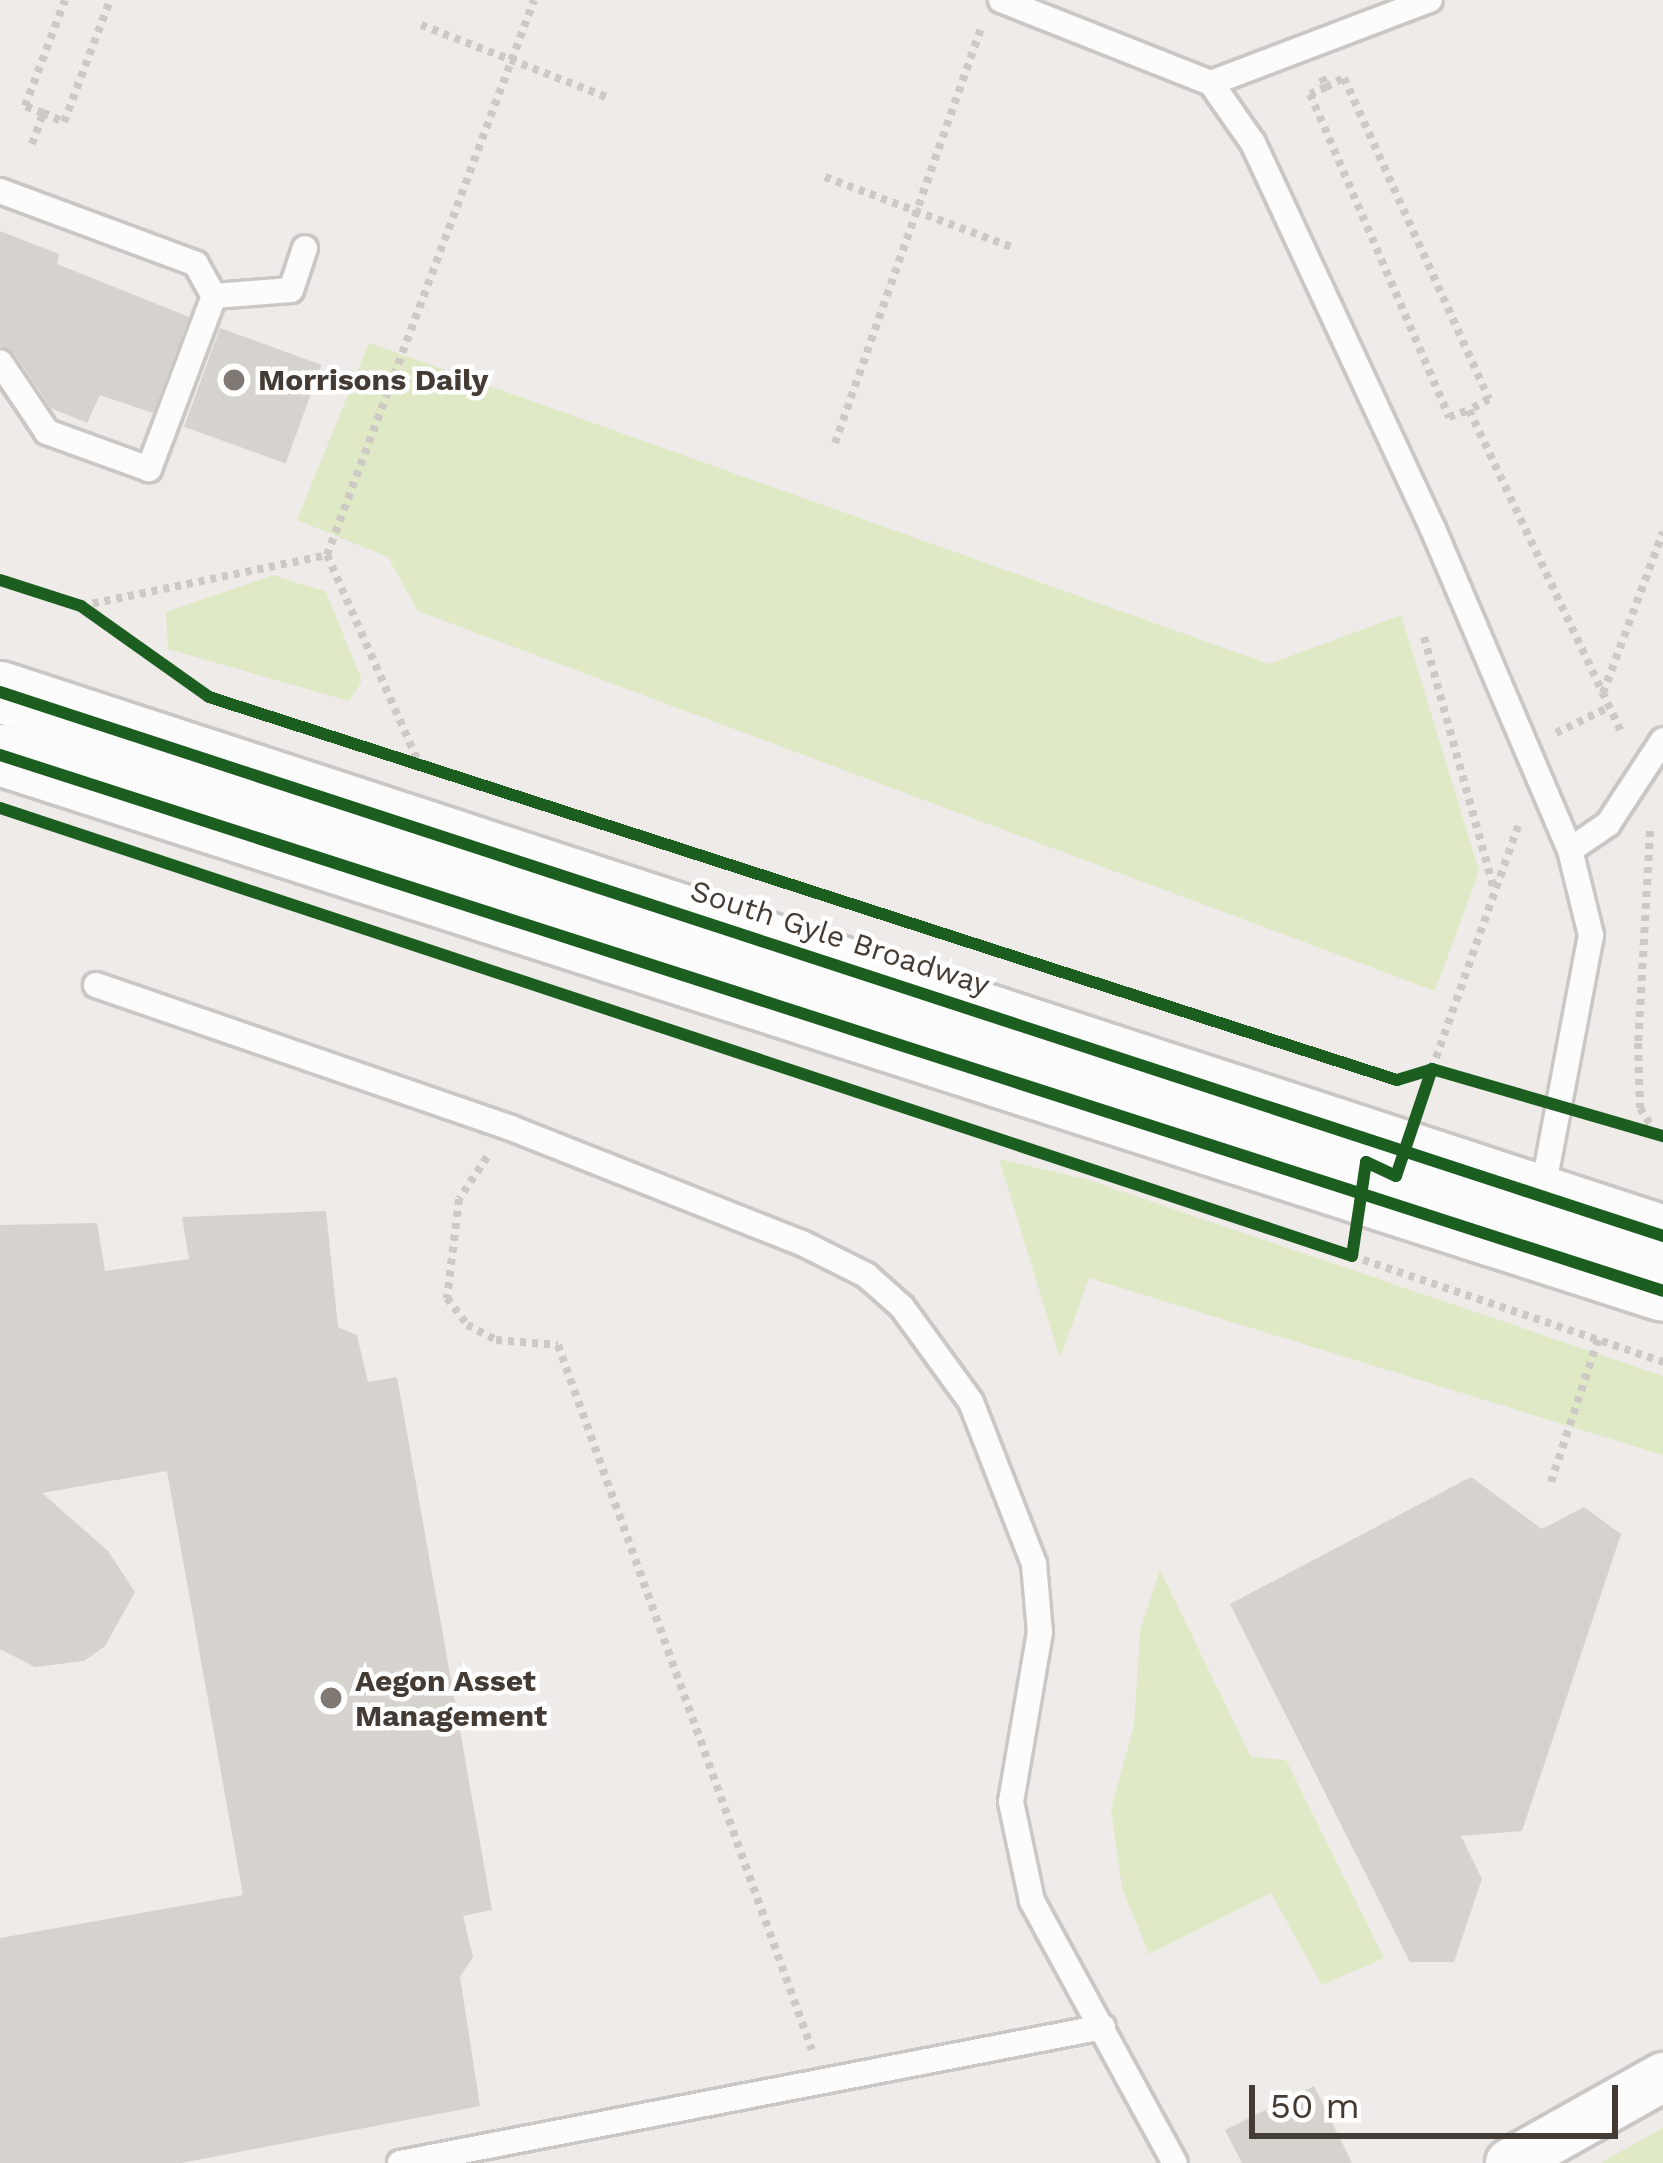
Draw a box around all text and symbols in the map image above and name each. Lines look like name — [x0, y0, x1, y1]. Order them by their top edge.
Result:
place label: Morrisons Daily — [258, 362, 488, 398]
marker: Morrisons Daily — [221, 367, 247, 393]
street label: South Gyle Broadway — [686, 873, 994, 1003]
place label: Aegon Asset Management — [355, 1663, 547, 1734]
marker: Aegon Asset Management — [318, 1685, 344, 1711]
scale bar — [1255, 2061, 1624, 2135]
text: 50 m — [1270, 2085, 1360, 2127]

